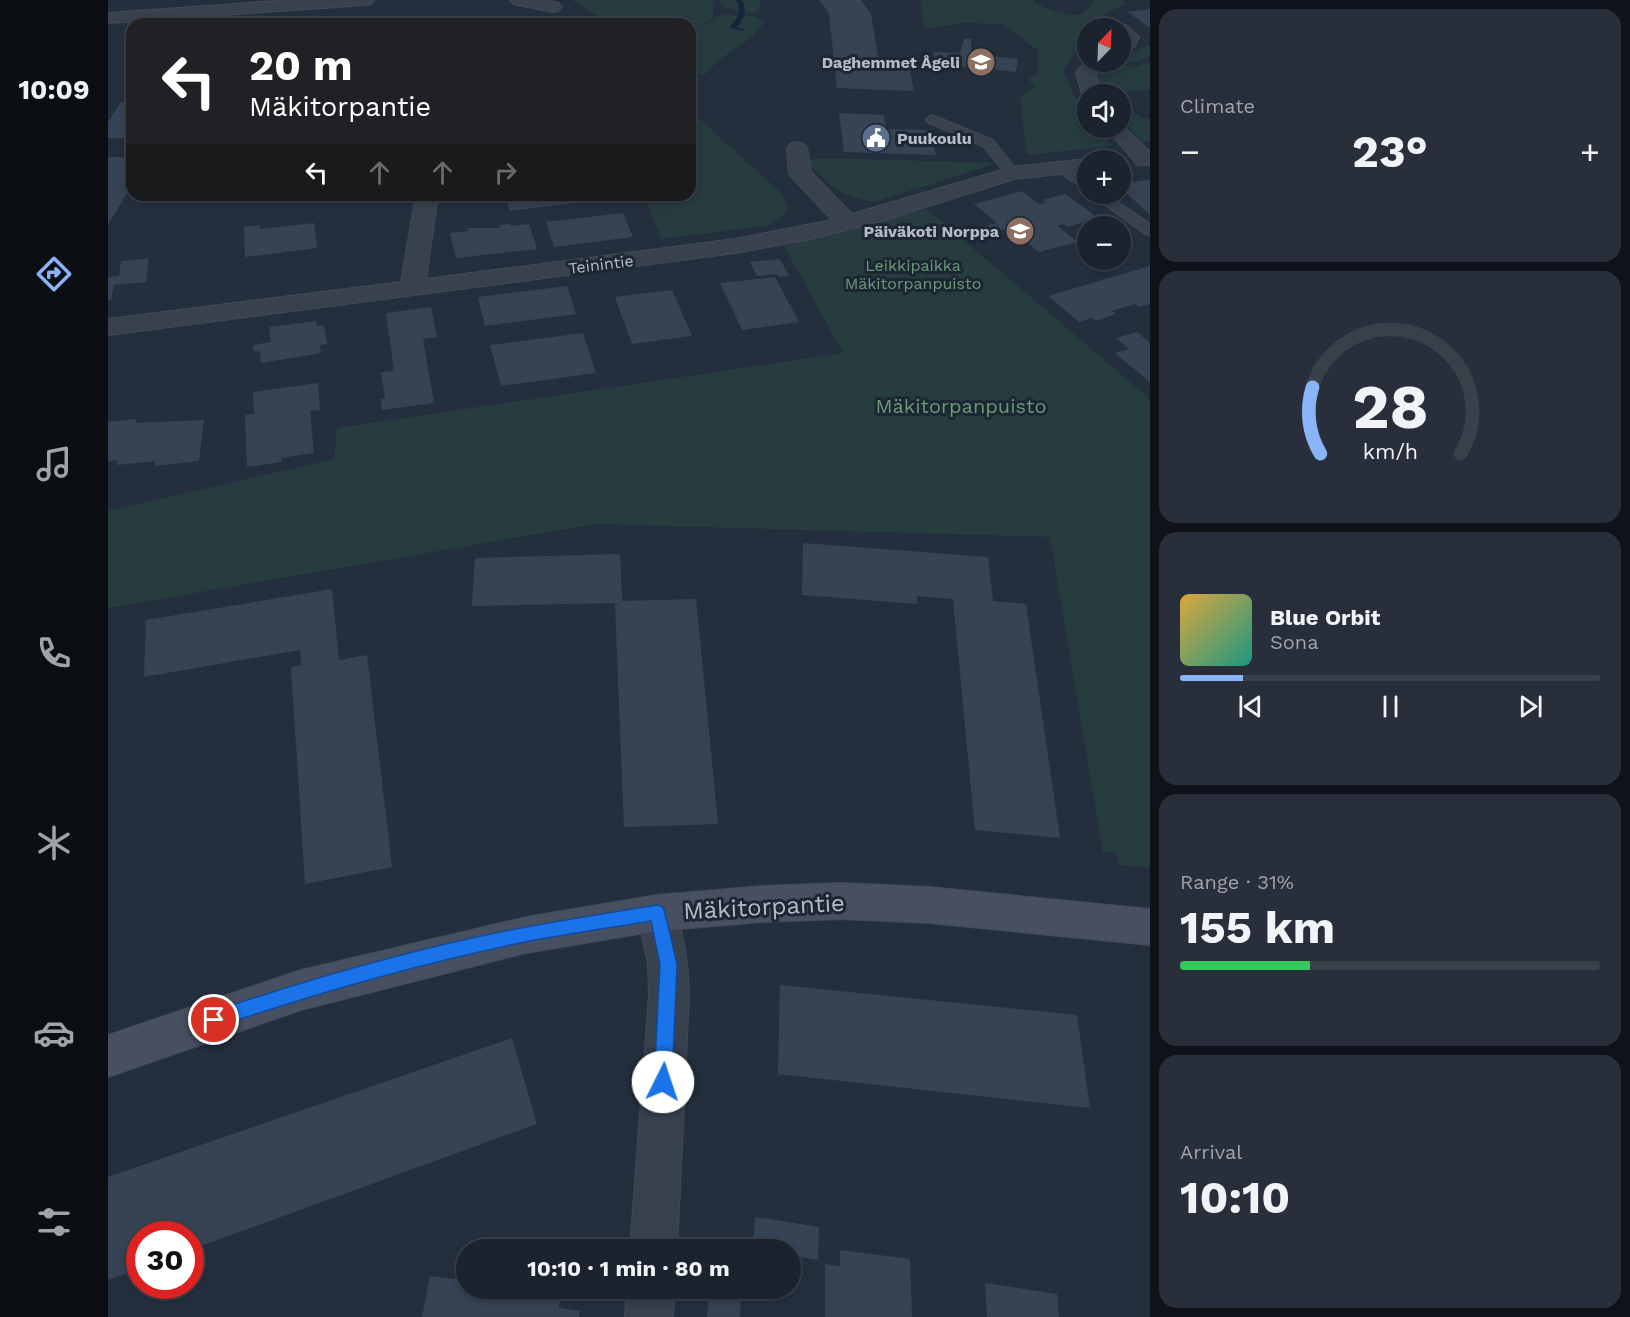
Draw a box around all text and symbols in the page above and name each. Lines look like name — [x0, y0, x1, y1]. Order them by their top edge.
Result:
north arrow — [1077, 18, 1131, 72]
map controls — [1077, 18, 1131, 270]
text: 20 m — [249, 41, 353, 90]
icon: left — [150, 42, 228, 120]
school or university icon: Daghemmet Ågeli — [965, 46, 997, 78]
place label: Daghemmet Ågeli — [822, 53, 960, 72]
text: 10:09 — [18, 74, 90, 106]
button: sound — [1077, 84, 1131, 138]
text: Mäkitorpantie — [249, 91, 431, 123]
text: Climate — [1180, 94, 1255, 118]
public building icon: Puukoulu — [860, 122, 892, 154]
text: 23° — [1352, 125, 1428, 178]
place label: Puukoulu — [897, 129, 972, 148]
text: − — [1180, 132, 1200, 171]
text: + — [1580, 132, 1600, 171]
button: + — [1077, 150, 1131, 204]
icon: left — [300, 156, 333, 189]
icon: ahead — [363, 156, 396, 189]
icon: ahead — [426, 156, 459, 189]
icon: right — [489, 156, 522, 189]
school or university icon: Päiväkoti Norppa — [1004, 215, 1036, 247]
button: − — [1077, 216, 1131, 270]
place label: Päiväkoti Norppa — [864, 222, 1000, 241]
street label: Teinintie — [567, 251, 635, 278]
icon: directions — [33, 253, 75, 295]
park label: Leikkipaikka Mäkitorpanpuisto — [845, 256, 981, 293]
text: 28 — [1352, 370, 1428, 443]
park label: Mäkitorpanpuisto — [876, 394, 1046, 418]
text: km/h — [1362, 439, 1418, 464]
icon: music — [33, 443, 75, 485]
text: Blue Orbit — [1270, 605, 1380, 630]
text: Sona — [1270, 630, 1319, 654]
icon: phone — [33, 632, 75, 674]
icon: previous — [1234, 690, 1267, 723]
icon: pause — [1374, 690, 1407, 723]
icon: next — [1514, 690, 1547, 723]
icon: climate — [33, 822, 75, 864]
text: Range · 31% — [1180, 870, 1294, 894]
street label: Mäkitorpantie — [682, 889, 846, 925]
text: 155 km — [1180, 901, 1335, 954]
pin — [188, 994, 239, 1045]
icon: arrive — [197, 1003, 230, 1036]
icon: car — [33, 1012, 75, 1054]
position arrow — [631, 1050, 695, 1114]
text: Arrival — [1180, 1140, 1242, 1164]
text: 10:10 — [1180, 1171, 1290, 1224]
icon: filters — [33, 1201, 75, 1243]
speed limit sign: 30 — [126, 1221, 204, 1299]
text: 10:10 · 1 min · 80 m — [527, 1256, 730, 1281]

